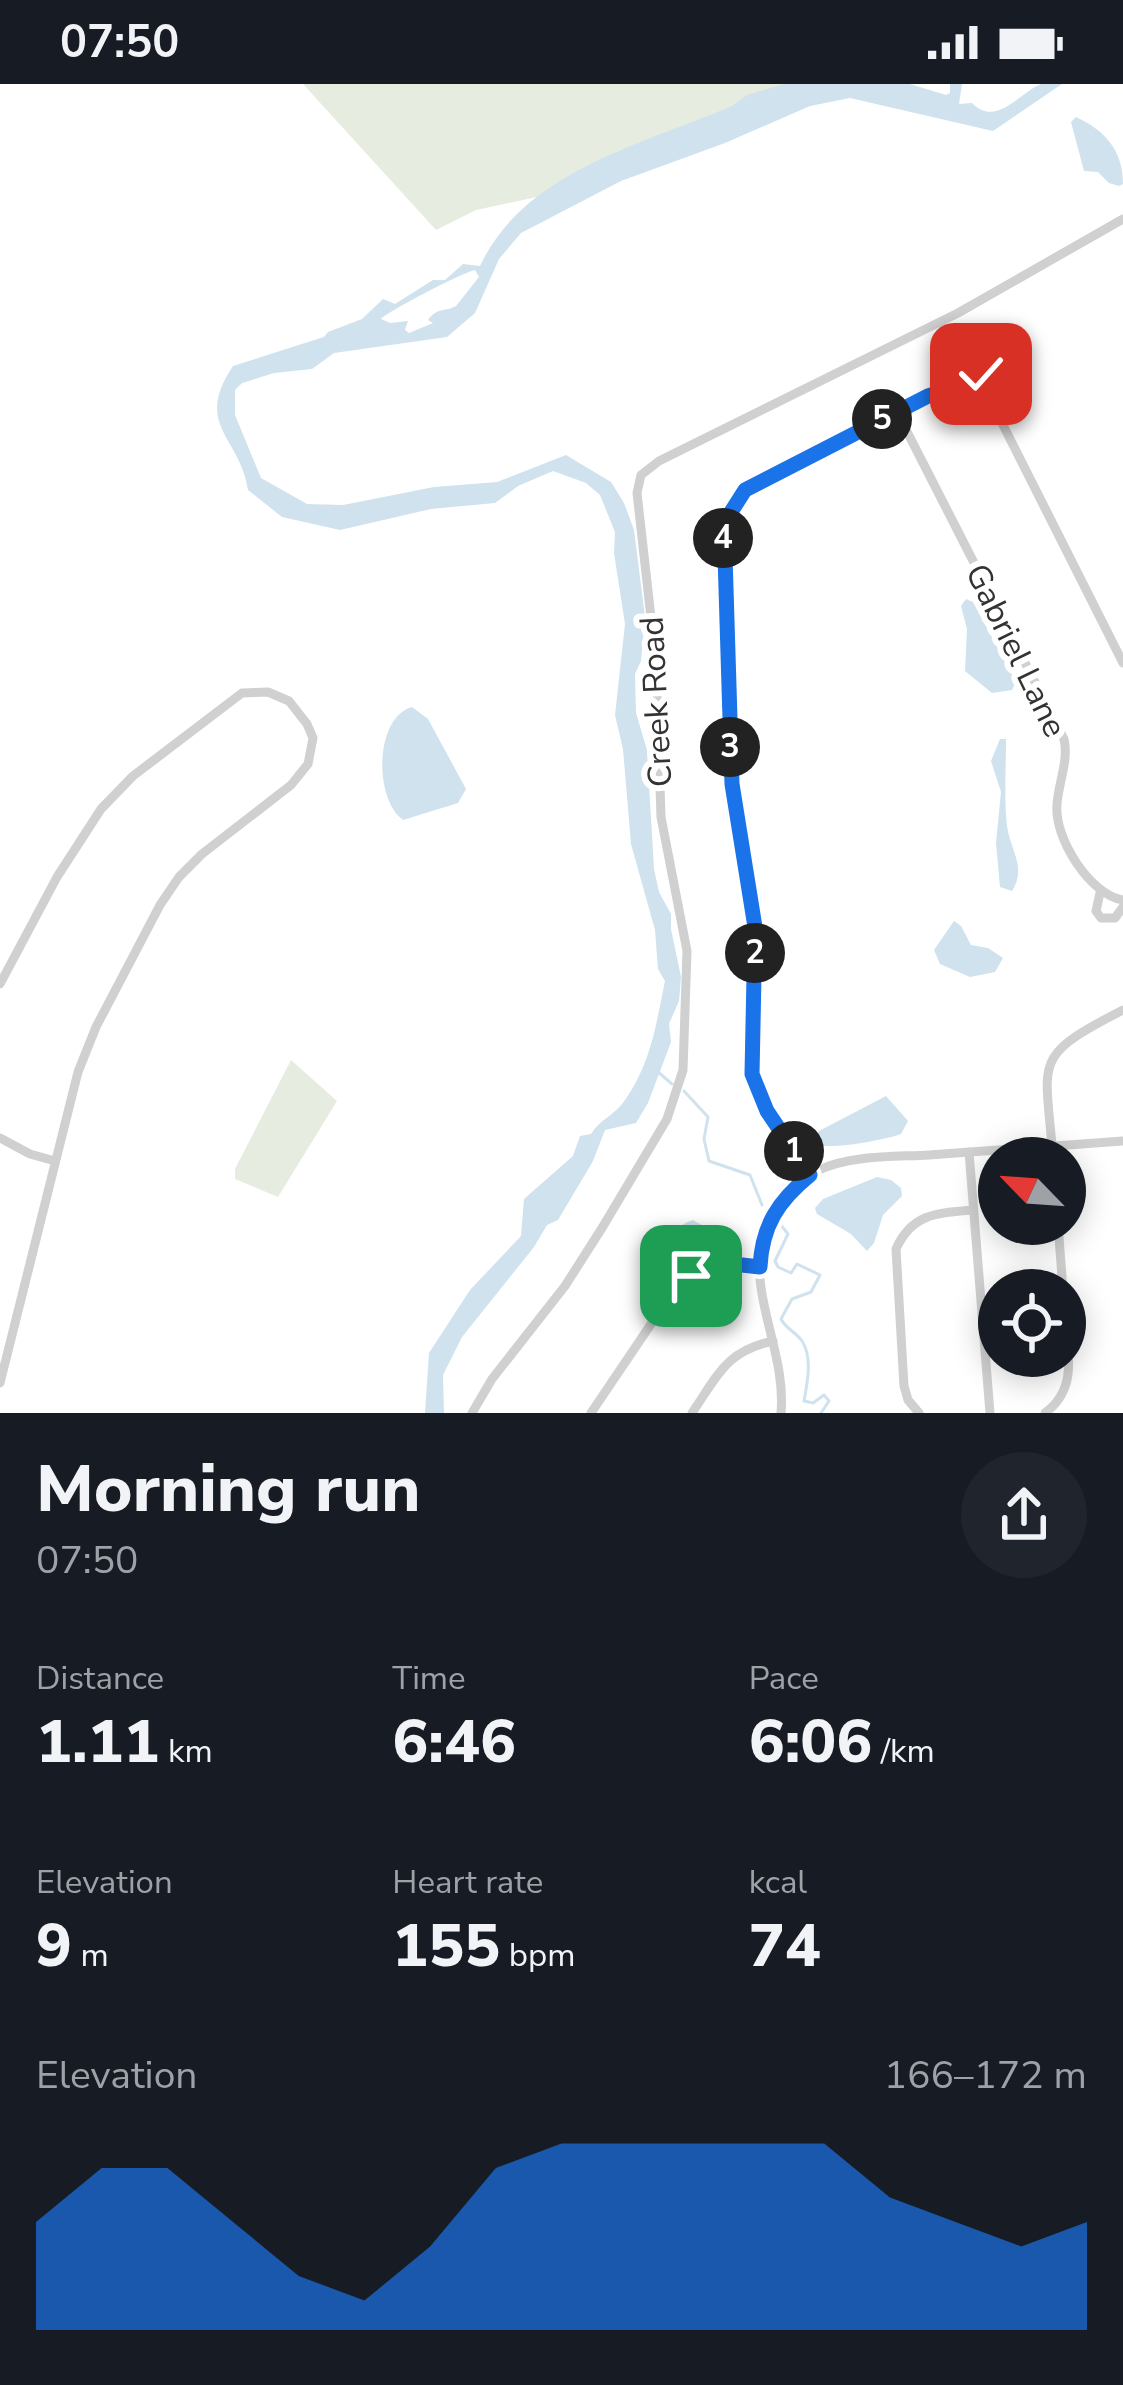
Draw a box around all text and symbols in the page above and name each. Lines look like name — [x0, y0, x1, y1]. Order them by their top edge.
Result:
text: 07:50 — [60, 12, 179, 73]
pin — [930, 323, 1032, 425]
icon: check — [948, 341, 1014, 407]
pin: 5 — [852, 389, 912, 449]
text: 5 — [872, 396, 892, 441]
pin: 4 — [693, 508, 753, 568]
text: 4 — [713, 515, 733, 560]
street label: Gabriel Lane — [954, 556, 1077, 745]
street label: Creek Road — [630, 616, 683, 788]
pin: 3 — [700, 717, 760, 777]
text: 3 — [720, 724, 740, 769]
pin: 2 — [725, 923, 785, 983]
text: 2 — [745, 930, 765, 975]
pin: 1 — [764, 1121, 824, 1181]
text: 1 — [784, 1128, 804, 1173]
north arrow — [978, 1137, 1086, 1245]
map controls — [978, 1137, 1086, 1377]
pin — [640, 1225, 742, 1327]
icon: arrive — [658, 1243, 724, 1309]
button: locate — [978, 1269, 1086, 1377]
text: Morning run — [36, 1444, 420, 1534]
button: share — [961, 1452, 1087, 1578]
text: 07:50 — [36, 1534, 139, 1587]
text: Distance — [36, 1656, 164, 1701]
text: Time — [392, 1656, 466, 1701]
text: Pace — [749, 1656, 819, 1701]
text: 1.11 — [36, 1701, 160, 1783]
text: 6:46 — [392, 1701, 516, 1783]
text: 6:06 — [749, 1701, 872, 1783]
text: km — [160, 1729, 213, 1774]
text: /km — [872, 1729, 935, 1774]
text: Elevation — [36, 1860, 173, 1905]
text: Heart rate — [392, 1860, 543, 1905]
text: kcal — [749, 1860, 807, 1905]
text: 9 — [36, 1905, 72, 1987]
text: 155 — [392, 1905, 500, 1987]
text: 74 — [749, 1905, 821, 1987]
text: m — [72, 1933, 109, 1978]
text: bpm — [500, 1933, 576, 1978]
text: Elevation — [36, 2049, 197, 2102]
text: 166–172 m — [884, 2049, 1087, 2102]

